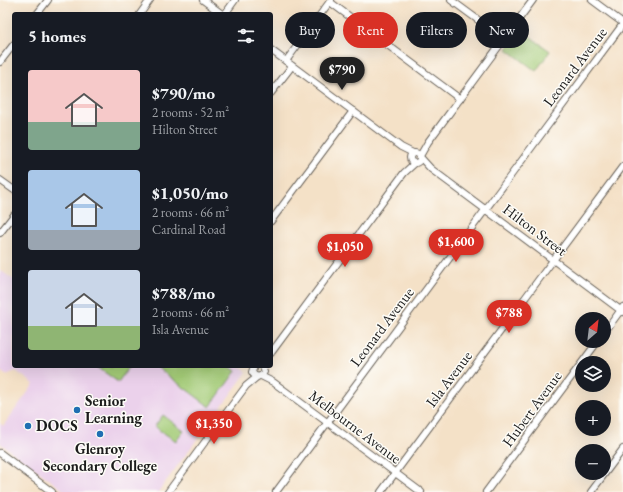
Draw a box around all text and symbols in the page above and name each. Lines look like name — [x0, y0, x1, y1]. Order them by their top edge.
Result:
chip: Buy — [285, 12, 335, 48]
chip: Rent — [343, 12, 398, 48]
chip: Filters — [406, 12, 467, 48]
chip: New — [475, 12, 529, 48]
street label: Leonard Avenue — [539, 23, 611, 110]
text: 5 homes — [28, 25, 86, 47]
icon: filters — [235, 25, 257, 47]
pin: $790 — [318, 57, 366, 91]
text: $790 — [329, 61, 355, 78]
text: $790/mo — [152, 82, 215, 104]
icon: home — [60, 86, 108, 134]
text: 2 rooms · 52 m² — [152, 104, 229, 121]
text: Hilton Street — [152, 121, 217, 138]
text: $1,050/mo — [152, 182, 228, 204]
icon: home — [60, 186, 108, 234]
street label: Hilton Street — [499, 199, 571, 260]
text: 2 rooms · 66 m² — [152, 204, 229, 221]
text: Cardinal Road — [152, 221, 226, 238]
pin: $1,600 — [423, 229, 489, 263]
text: $1,600 — [438, 233, 474, 250]
pin: $1,050 — [312, 234, 378, 268]
text: $1,050 — [327, 238, 363, 255]
text: $788/mo — [152, 282, 215, 304]
street label: Leonard Avenue — [346, 283, 418, 370]
icon: home — [60, 286, 108, 334]
pin: $788 — [485, 300, 533, 334]
text: 2 rooms · 66 m² — [152, 304, 229, 321]
text: $788 — [496, 304, 522, 321]
north arrow — [575, 312, 611, 348]
map controls — [575, 312, 611, 480]
text: Isla Avenue — [152, 321, 209, 338]
street label: Isla Avenue — [421, 347, 476, 411]
button: layers — [575, 356, 611, 392]
street label: Hubert Avenue — [498, 367, 566, 450]
street label: Melbourne Avenue — [305, 386, 405, 468]
place label: Senior Learning — [85, 391, 142, 427]
button: + — [575, 400, 611, 436]
marker: Senior Learning — [72, 405, 82, 415]
pin: $1,350 — [181, 411, 247, 445]
text: $1,350 — [196, 415, 232, 432]
place label: DOCS — [36, 416, 78, 435]
marker: DOCS — [23, 421, 33, 431]
marker: Glenroy Secondary College — [95, 429, 105, 439]
place label: Glenroy Secondary College — [43, 439, 157, 475]
button: − — [575, 444, 611, 480]

